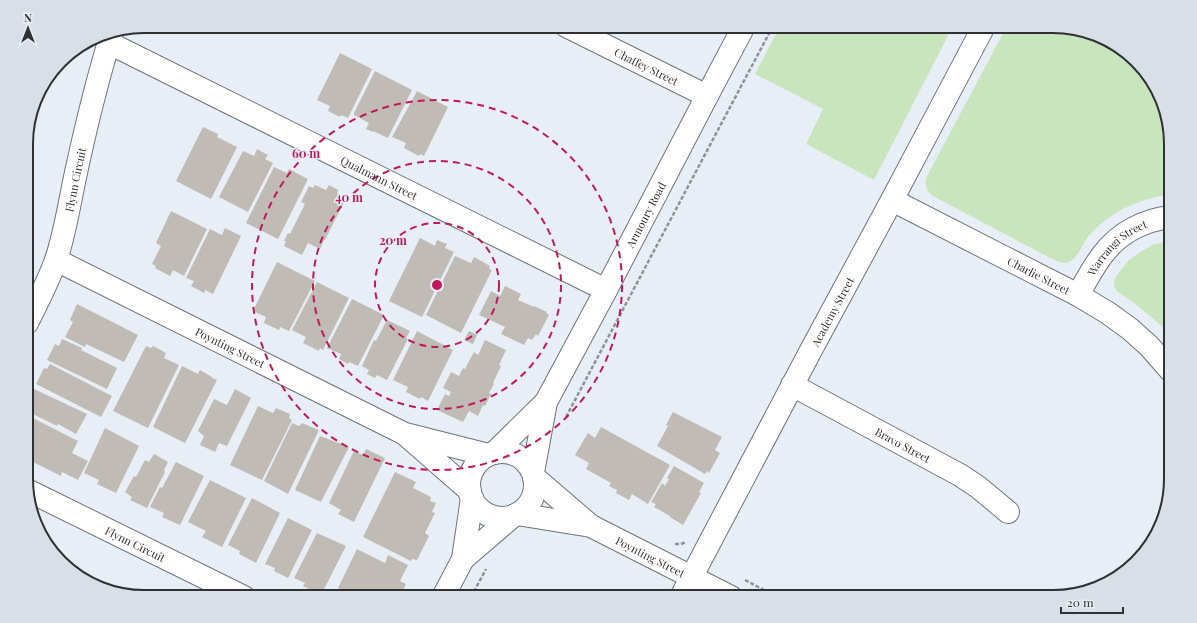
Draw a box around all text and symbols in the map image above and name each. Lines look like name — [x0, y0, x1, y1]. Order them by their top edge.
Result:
north arrow — [8, 8, 48, 48]
text: N — [24, 10, 32, 25]
street label: Chaffey Street — [612, 44, 681, 88]
text: 60 m — [292, 145, 320, 161]
street label: Flynn Circuit — [61, 146, 89, 213]
street label: Qualmann Street — [339, 152, 420, 203]
street label: Armoury Road — [622, 179, 669, 251]
text: 40 m — [335, 189, 363, 205]
street label: Warrangi Street — [1083, 216, 1149, 279]
text: 20 m — [379, 232, 407, 248]
street label: Charlie Street — [1005, 253, 1073, 297]
street label: Academy Street — [807, 274, 857, 350]
centre of rings — [430, 278, 444, 292]
street label: Poynting Street — [193, 323, 268, 371]
street label: Bravo Street — [873, 424, 934, 466]
street label: Flynn Circuit — [103, 522, 168, 565]
street label: Poynting Street — [613, 532, 688, 580]
scale bar — [1061, 589, 1123, 615]
text: 20 m — [1067, 594, 1094, 610]

